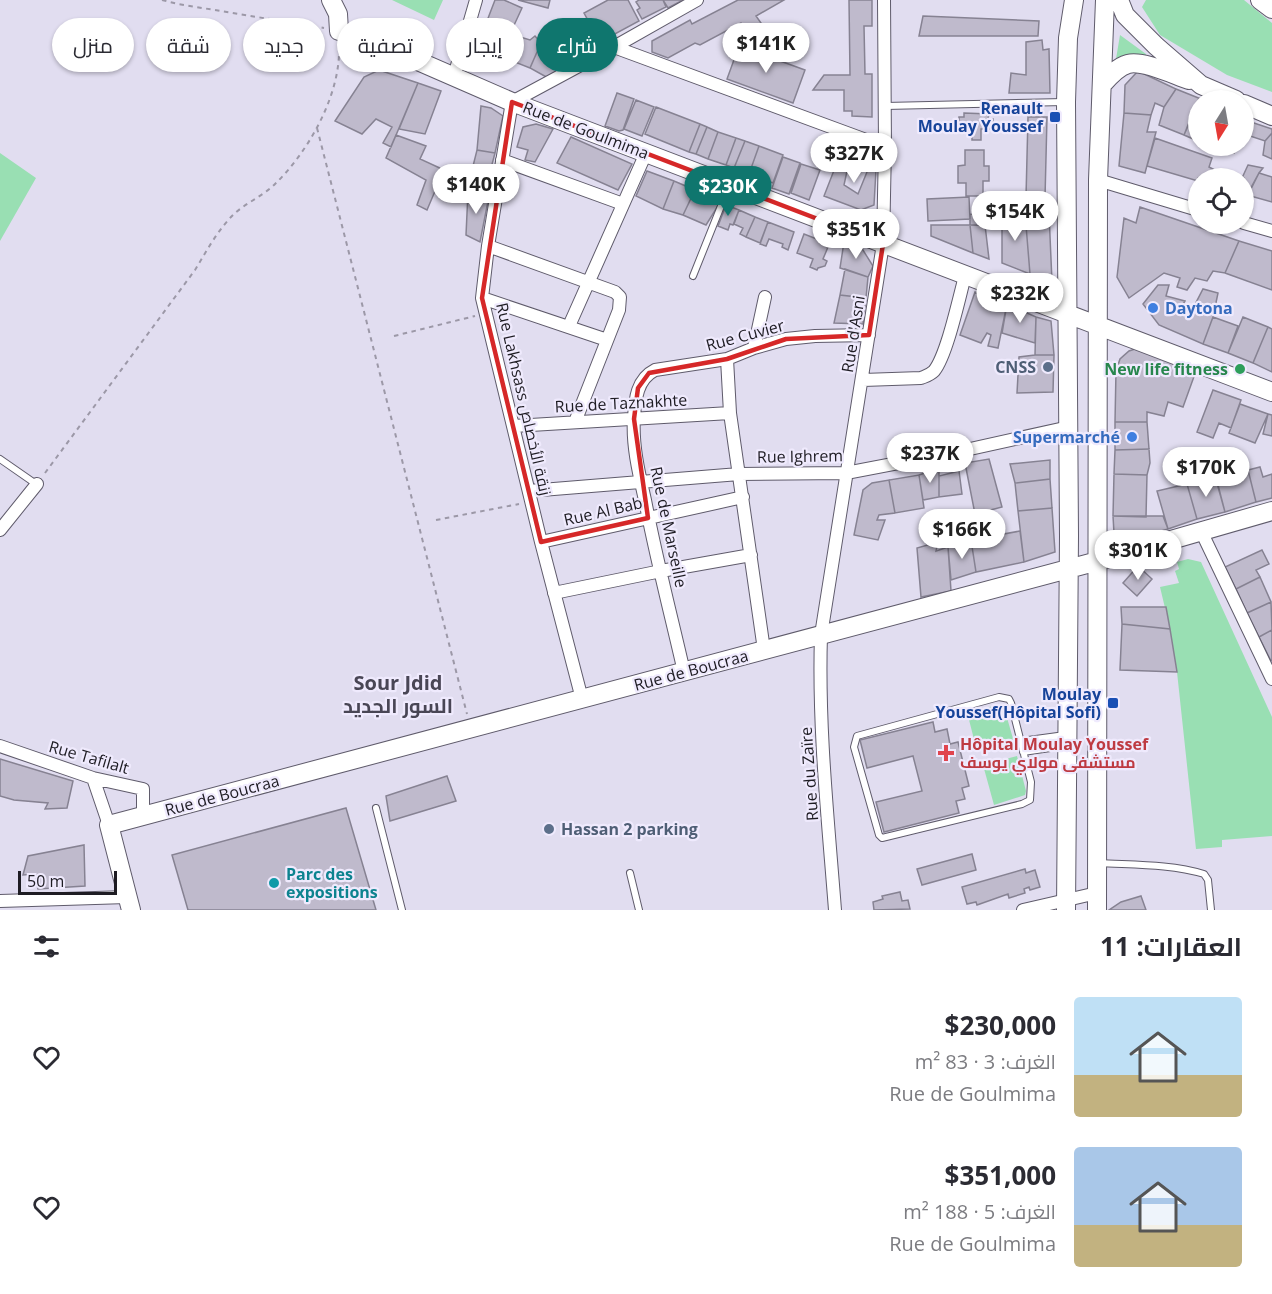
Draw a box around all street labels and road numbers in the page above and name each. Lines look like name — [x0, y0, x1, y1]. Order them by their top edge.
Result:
street label: Rue de Goulmima — [520, 96, 652, 164]
street label: Rue d'Asni — [836, 294, 870, 374]
street label: Rue Lakhsass زنقة الأخصاص — [491, 300, 557, 498]
street label: Rue Cuvier — [703, 314, 787, 356]
street label: Rue de Taznakhte — [554, 389, 688, 417]
street label: Rue Ighrem — [757, 444, 843, 468]
street label: Rue de Marseille — [645, 464, 693, 590]
street label: Rue Al Bab — [561, 491, 645, 531]
street label: Rue de Boucraa — [631, 644, 751, 696]
street label: Rue du Zaïre — [795, 726, 823, 822]
street label: Rue Tafilalt — [46, 735, 132, 779]
street label: Rue de Boucraa — [162, 769, 282, 821]

